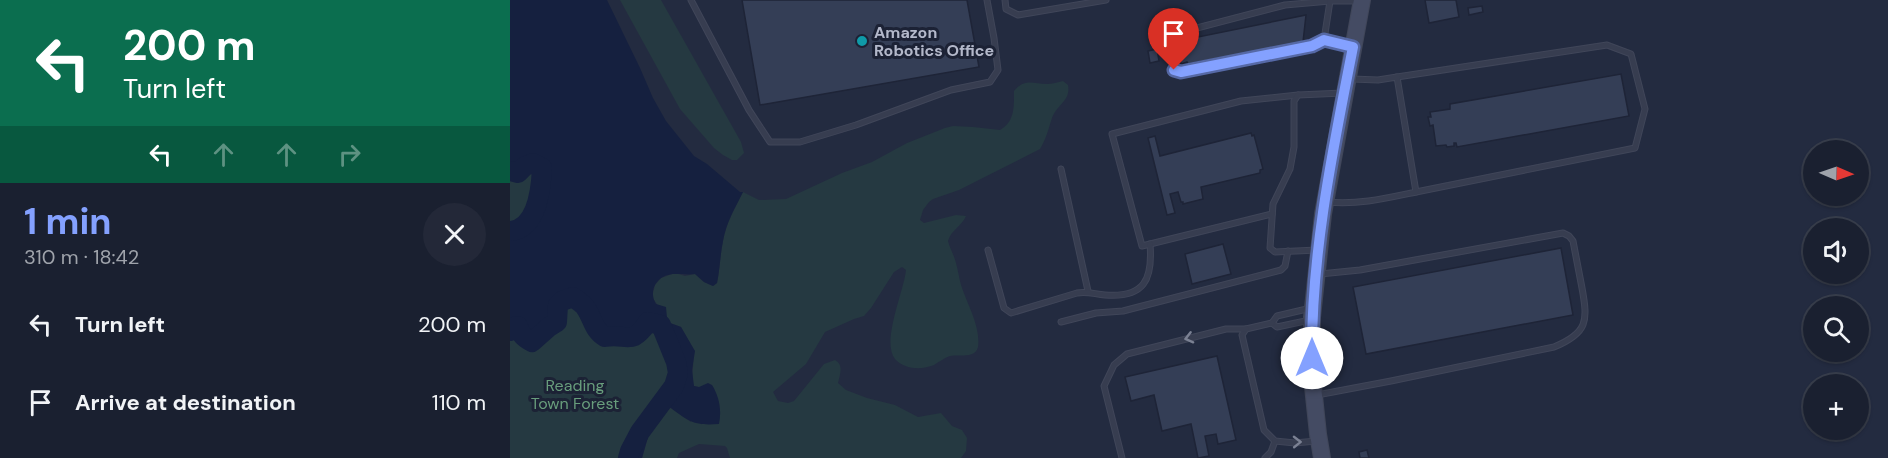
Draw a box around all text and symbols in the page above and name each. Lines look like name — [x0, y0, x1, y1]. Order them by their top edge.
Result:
pin — [1148, 8, 1199, 70]
icon: arrive — [1157, 17, 1190, 50]
text: 200 m — [123, 18, 256, 73]
place label: Amazon Robotics Office — [874, 22, 994, 61]
icon: left — [24, 24, 102, 102]
marker: Amazon Robotics Office — [855, 34, 869, 48]
text: Turn left — [123, 71, 226, 106]
icon: left — [144, 138, 177, 171]
icon: ahead — [207, 138, 240, 171]
icon: ahead — [270, 138, 303, 171]
icon: right — [333, 138, 366, 171]
north arrow — [1803, 140, 1869, 206]
map controls — [1803, 140, 1869, 440]
text: 1 min — [24, 198, 112, 245]
button: close — [423, 203, 486, 266]
button: sound — [1803, 218, 1869, 284]
text: 310 m · 18:42 — [24, 244, 139, 270]
button: search — [1803, 296, 1869, 362]
icon: left — [24, 308, 57, 341]
text: Turn left — [75, 310, 165, 339]
text: 200 m — [418, 310, 486, 339]
position arrow — [1280, 326, 1344, 390]
one-way arrow — [1184, 331, 1194, 344]
button: + — [1803, 374, 1869, 440]
park label: Reading Town Forest — [531, 375, 619, 414]
icon: arrive — [24, 386, 57, 419]
text: Arrive at destination — [75, 388, 296, 417]
text: 110 m — [432, 388, 486, 417]
one-way arrow — [1293, 436, 1302, 448]

